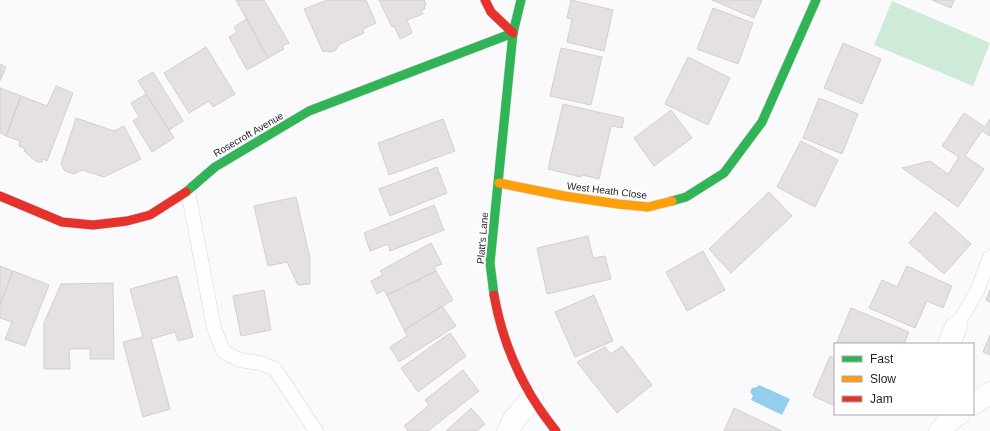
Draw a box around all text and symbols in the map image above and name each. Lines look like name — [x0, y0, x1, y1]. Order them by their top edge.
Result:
street label: Rosecroft Avenue — [211, 110, 285, 159]
street label: West Heath Close — [566, 180, 648, 201]
street label: Platt's Lane — [475, 211, 490, 264]
legend — [834, 343, 974, 415]
text: Fast — [870, 352, 894, 366]
text: Slow — [870, 372, 896, 386]
text: Jam — [870, 392, 893, 406]

